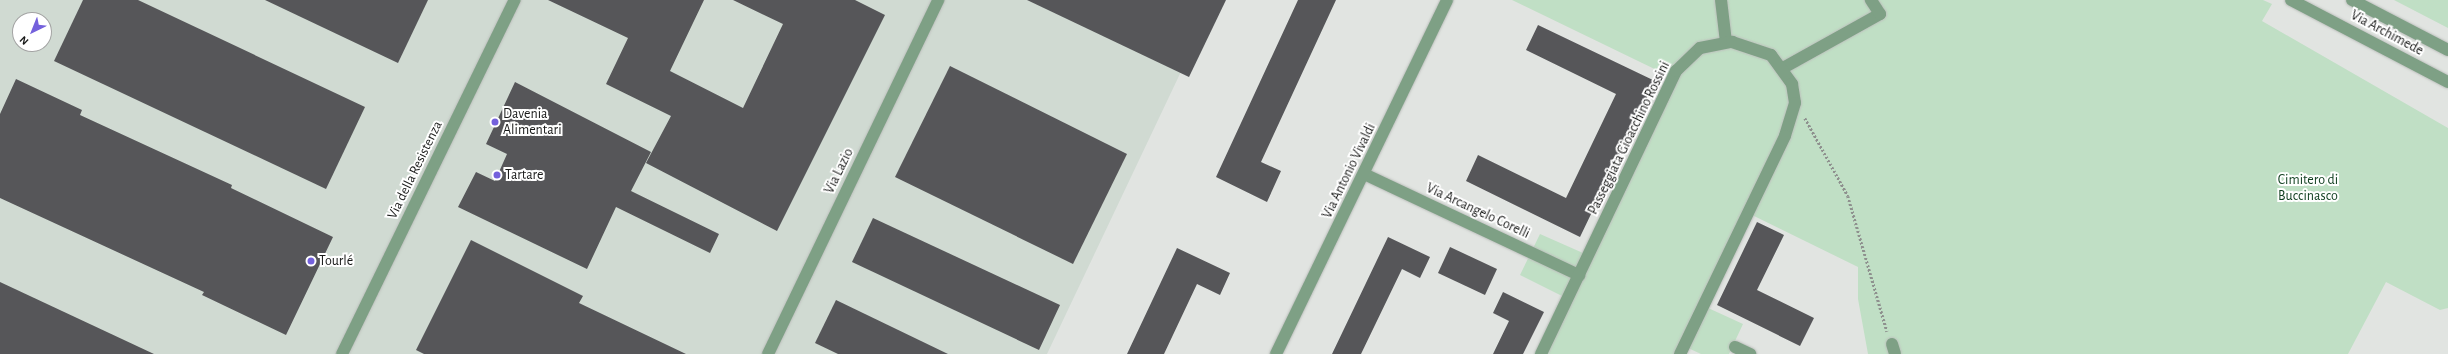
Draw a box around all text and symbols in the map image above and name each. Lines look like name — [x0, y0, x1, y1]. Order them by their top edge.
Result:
street label: Via Archimede — [2348, 7, 2426, 59]
north arrow — [12, 12, 52, 52]
text: N — [18, 34, 31, 47]
street label: Passeggiata Gioacchino Rossini — [1585, 59, 1673, 217]
place label: Davenia Alimentari — [503, 106, 562, 138]
marker: Davenia Alimentari — [490, 117, 500, 127]
street label: Via della Resistenza — [384, 118, 446, 222]
street label: Via Antonio Vivaldi — [1319, 121, 1379, 221]
street label: Via Lazio — [821, 146, 857, 196]
place label: Tartare — [505, 167, 544, 183]
marker: Tartare — [492, 170, 502, 180]
park label: Cimitero di Buccinasco — [2278, 172, 2338, 204]
street label: Via Arcangelo Corelli — [1424, 180, 1532, 242]
place label: Tourlé — [319, 253, 353, 269]
marker: Tourlé — [306, 256, 316, 266]

